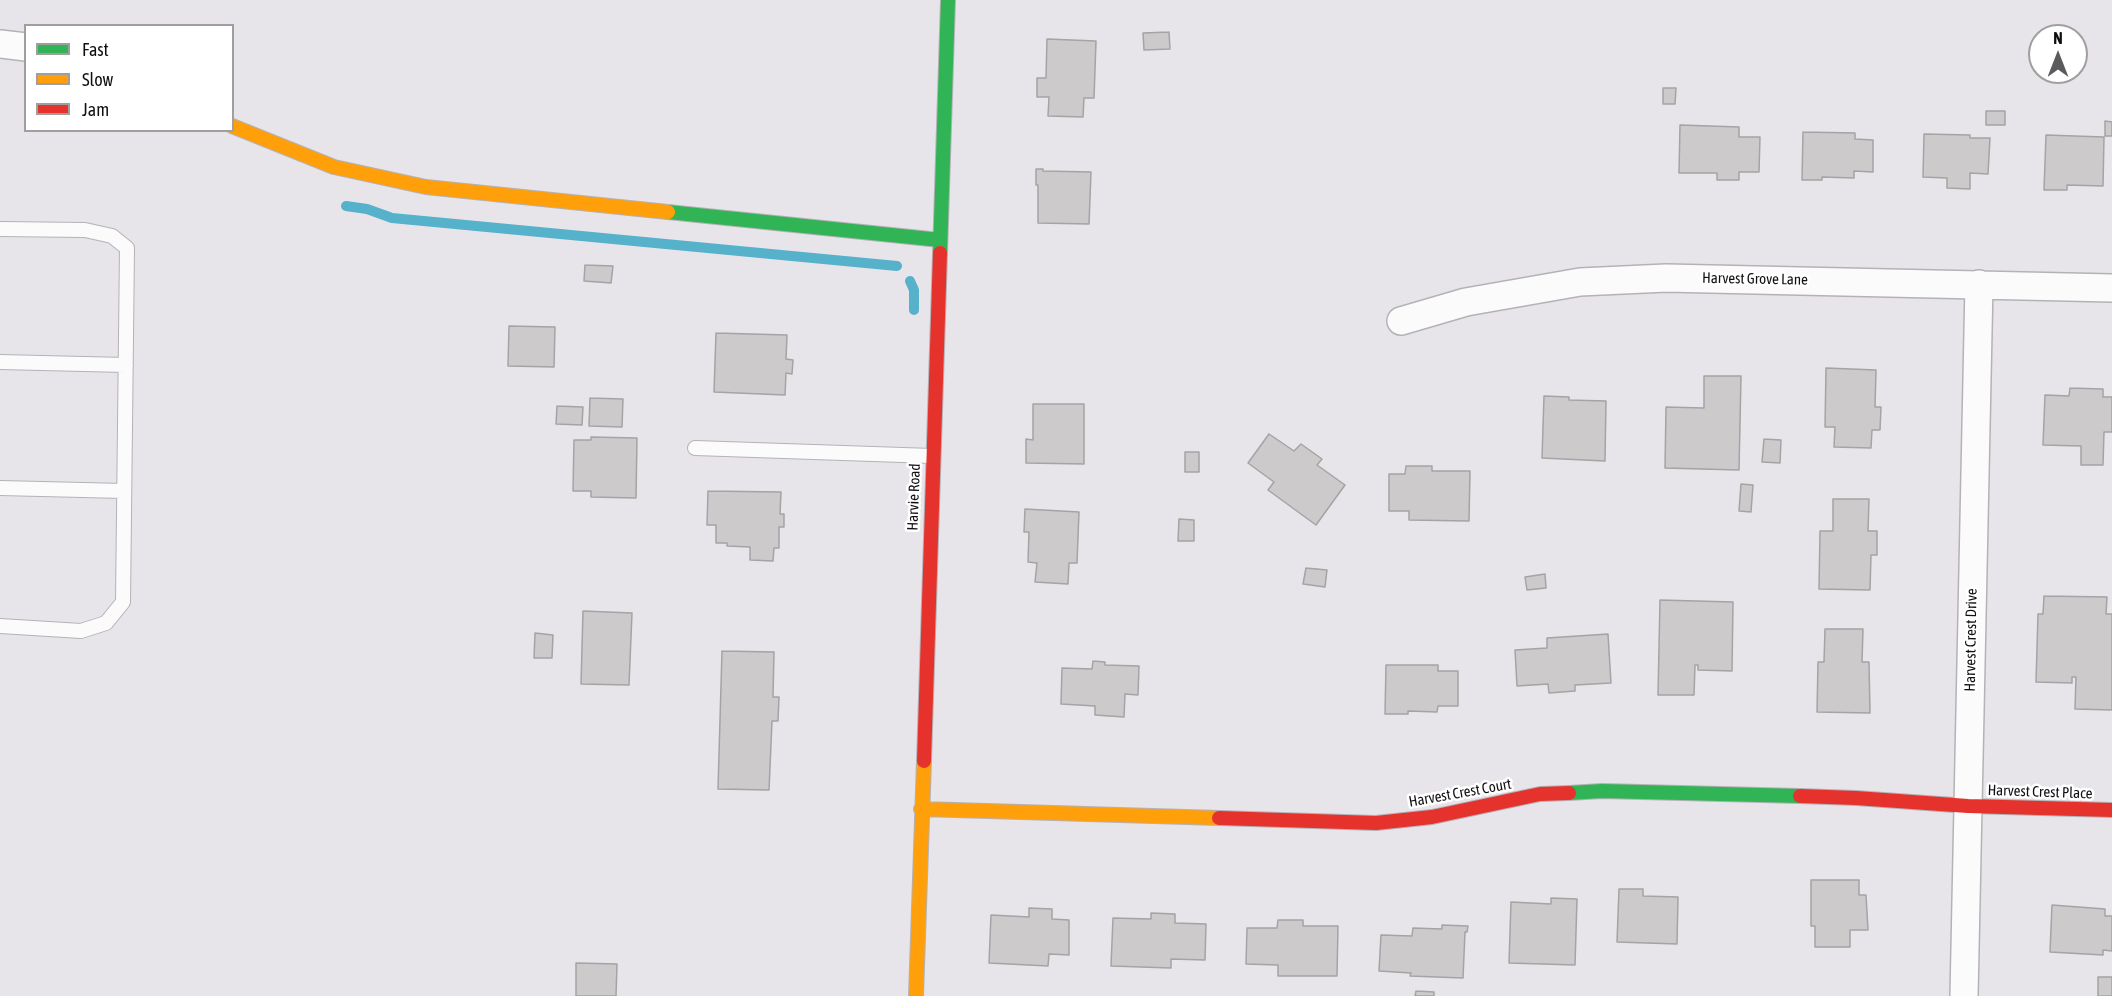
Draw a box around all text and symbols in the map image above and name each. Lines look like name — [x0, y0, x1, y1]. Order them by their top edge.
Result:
legend — [24, 24, 234, 132]
north arrow — [2028, 24, 2088, 84]
text: N — [2053, 29, 2063, 47]
text: Fast — [82, 39, 109, 60]
text: Slow — [82, 69, 113, 90]
text: Jam — [82, 99, 109, 120]
street label: Harvest Grove Lane — [1702, 269, 1808, 289]
street label: Harvie Road — [904, 463, 924, 531]
street label: Harvest Crest Drive — [1961, 588, 1981, 692]
street label: Harvest Crest Court — [1407, 775, 1513, 811]
street label: Harvest Crest Place — [1987, 781, 2093, 803]

